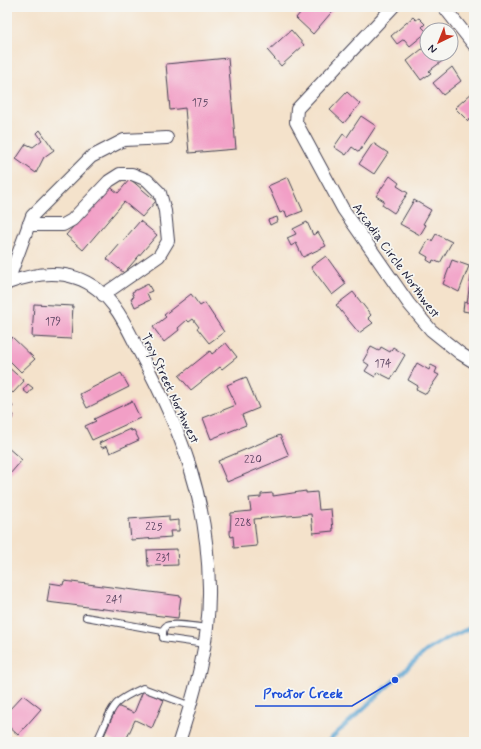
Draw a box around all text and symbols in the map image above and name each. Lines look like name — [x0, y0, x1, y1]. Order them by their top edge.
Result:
north arrow — [419, 22, 459, 62]
text: N — [425, 41, 440, 56]
house number: 175 — [192, 96, 208, 110]
street label: Arcadia Circle Northwest — [348, 200, 443, 322]
house number: 179 — [45, 315, 61, 329]
street label: Troy Street Northwest — [137, 331, 203, 447]
house number: 174 — [375, 357, 392, 371]
house number: 220 — [244, 453, 262, 467]
house number: 228 — [234, 516, 252, 530]
house number: 225 — [145, 520, 163, 534]
house number: 231 — [156, 551, 170, 565]
house number: 241 — [106, 593, 122, 607]
callout: Proctor Creek — [255, 680, 352, 706]
text: Proctor Creek — [263, 685, 343, 703]

